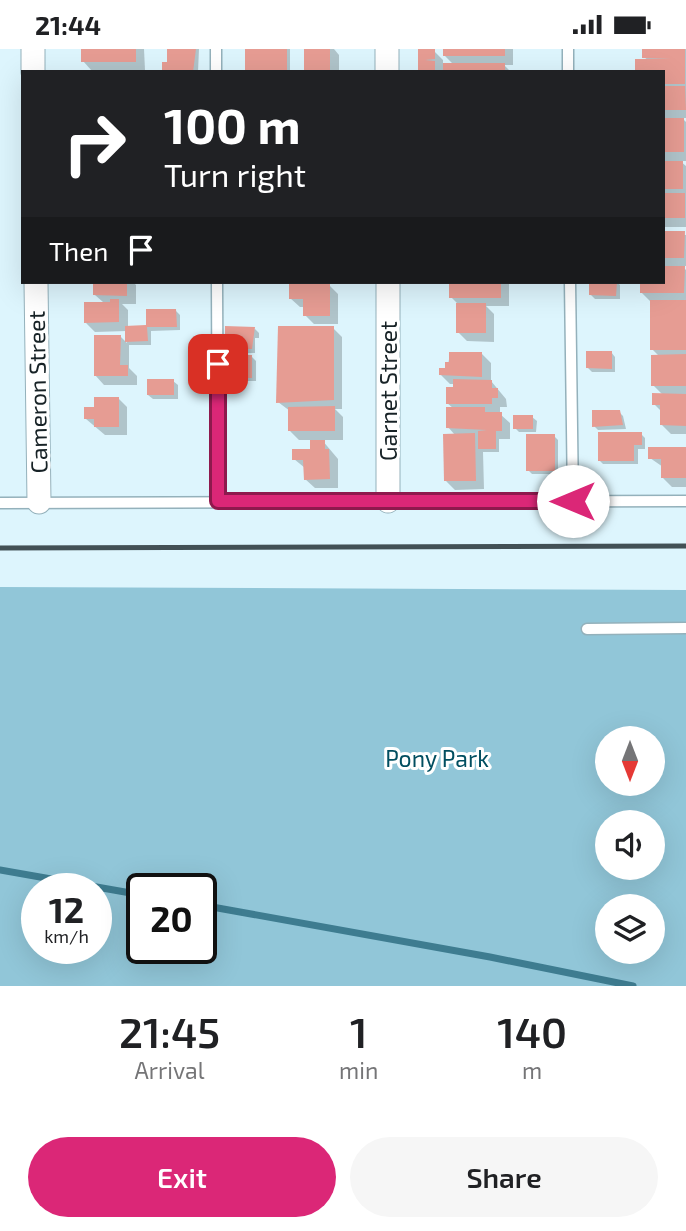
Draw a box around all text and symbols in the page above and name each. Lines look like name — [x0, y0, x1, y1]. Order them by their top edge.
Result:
text: 21:44 — [35, 9, 101, 40]
text: 100 m — [164, 95, 301, 154]
icon: right — [49, 98, 140, 189]
text: Turn right — [164, 155, 306, 193]
icon: arrive — [122, 231, 160, 269]
text: Then — [49, 235, 108, 266]
street label: Cameron Street — [22, 310, 52, 474]
street label: Garnet Street — [374, 321, 402, 461]
pin — [188, 334, 248, 394]
icon: arrive — [199, 345, 237, 383]
position arrow — [536, 464, 610, 538]
north arrow — [595, 726, 665, 796]
map controls — [595, 726, 665, 964]
park label: Pony Park — [385, 744, 489, 772]
button: sound — [595, 810, 665, 880]
speed limit sign: 20 — [126, 873, 217, 964]
text: 12 — [49, 888, 84, 930]
button: layers — [595, 894, 665, 964]
text: km/h — [44, 925, 89, 947]
text: 21:45 — [119, 1006, 220, 1056]
text: 1 — [350, 1006, 367, 1056]
text: 140 — [497, 1006, 567, 1056]
text: Arrival — [135, 1056, 205, 1084]
text: min — [339, 1056, 378, 1084]
text: m — [522, 1056, 542, 1084]
button: Exit — [28, 1137, 336, 1217]
button: Share — [350, 1137, 658, 1217]

